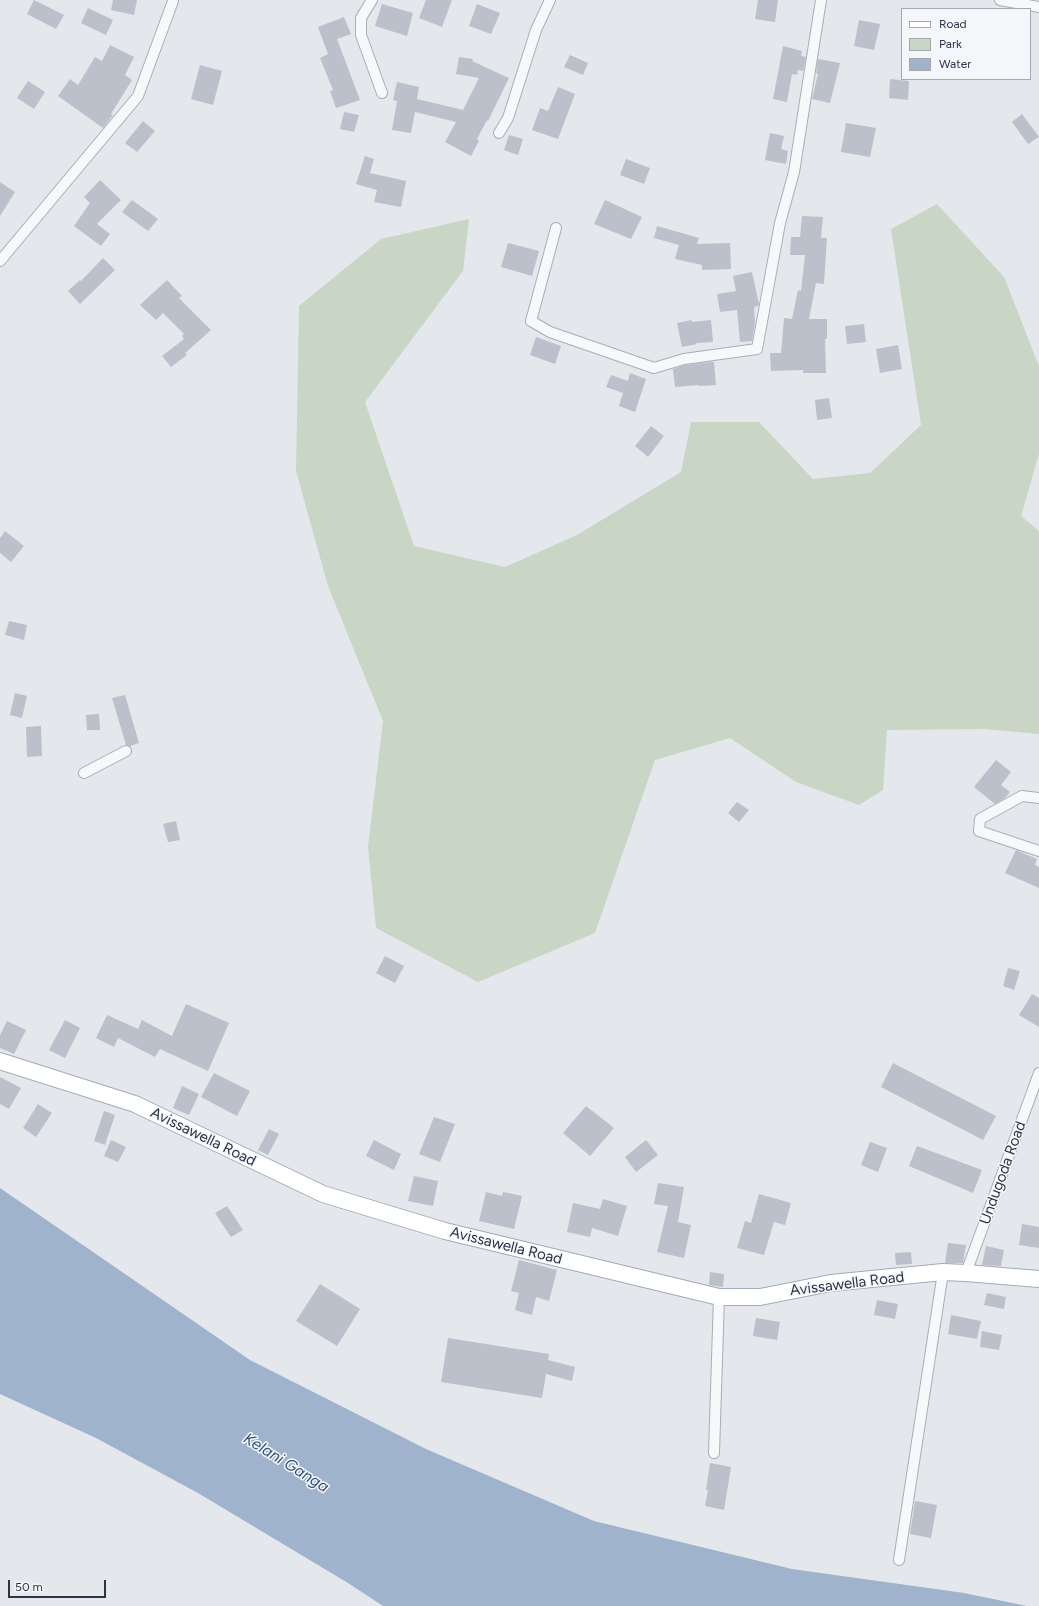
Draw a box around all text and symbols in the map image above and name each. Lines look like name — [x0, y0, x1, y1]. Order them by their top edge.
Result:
legend — [901, 8, 1031, 80]
text: Road — [939, 17, 967, 31]
text: Park — [939, 37, 962, 51]
text: Water — [939, 57, 971, 71]
street label: Avissawella Road — [147, 1104, 259, 1170]
street label: Undugoda Road — [976, 1119, 1030, 1227]
street label: Avissawella Road — [448, 1223, 564, 1269]
street label: Avissawella Road — [789, 1268, 905, 1300]
water label: Kelani Ganga — [240, 1429, 332, 1497]
scale bar — [10, 1572, 108, 1598]
text: 50 m — [15, 1580, 43, 1594]

